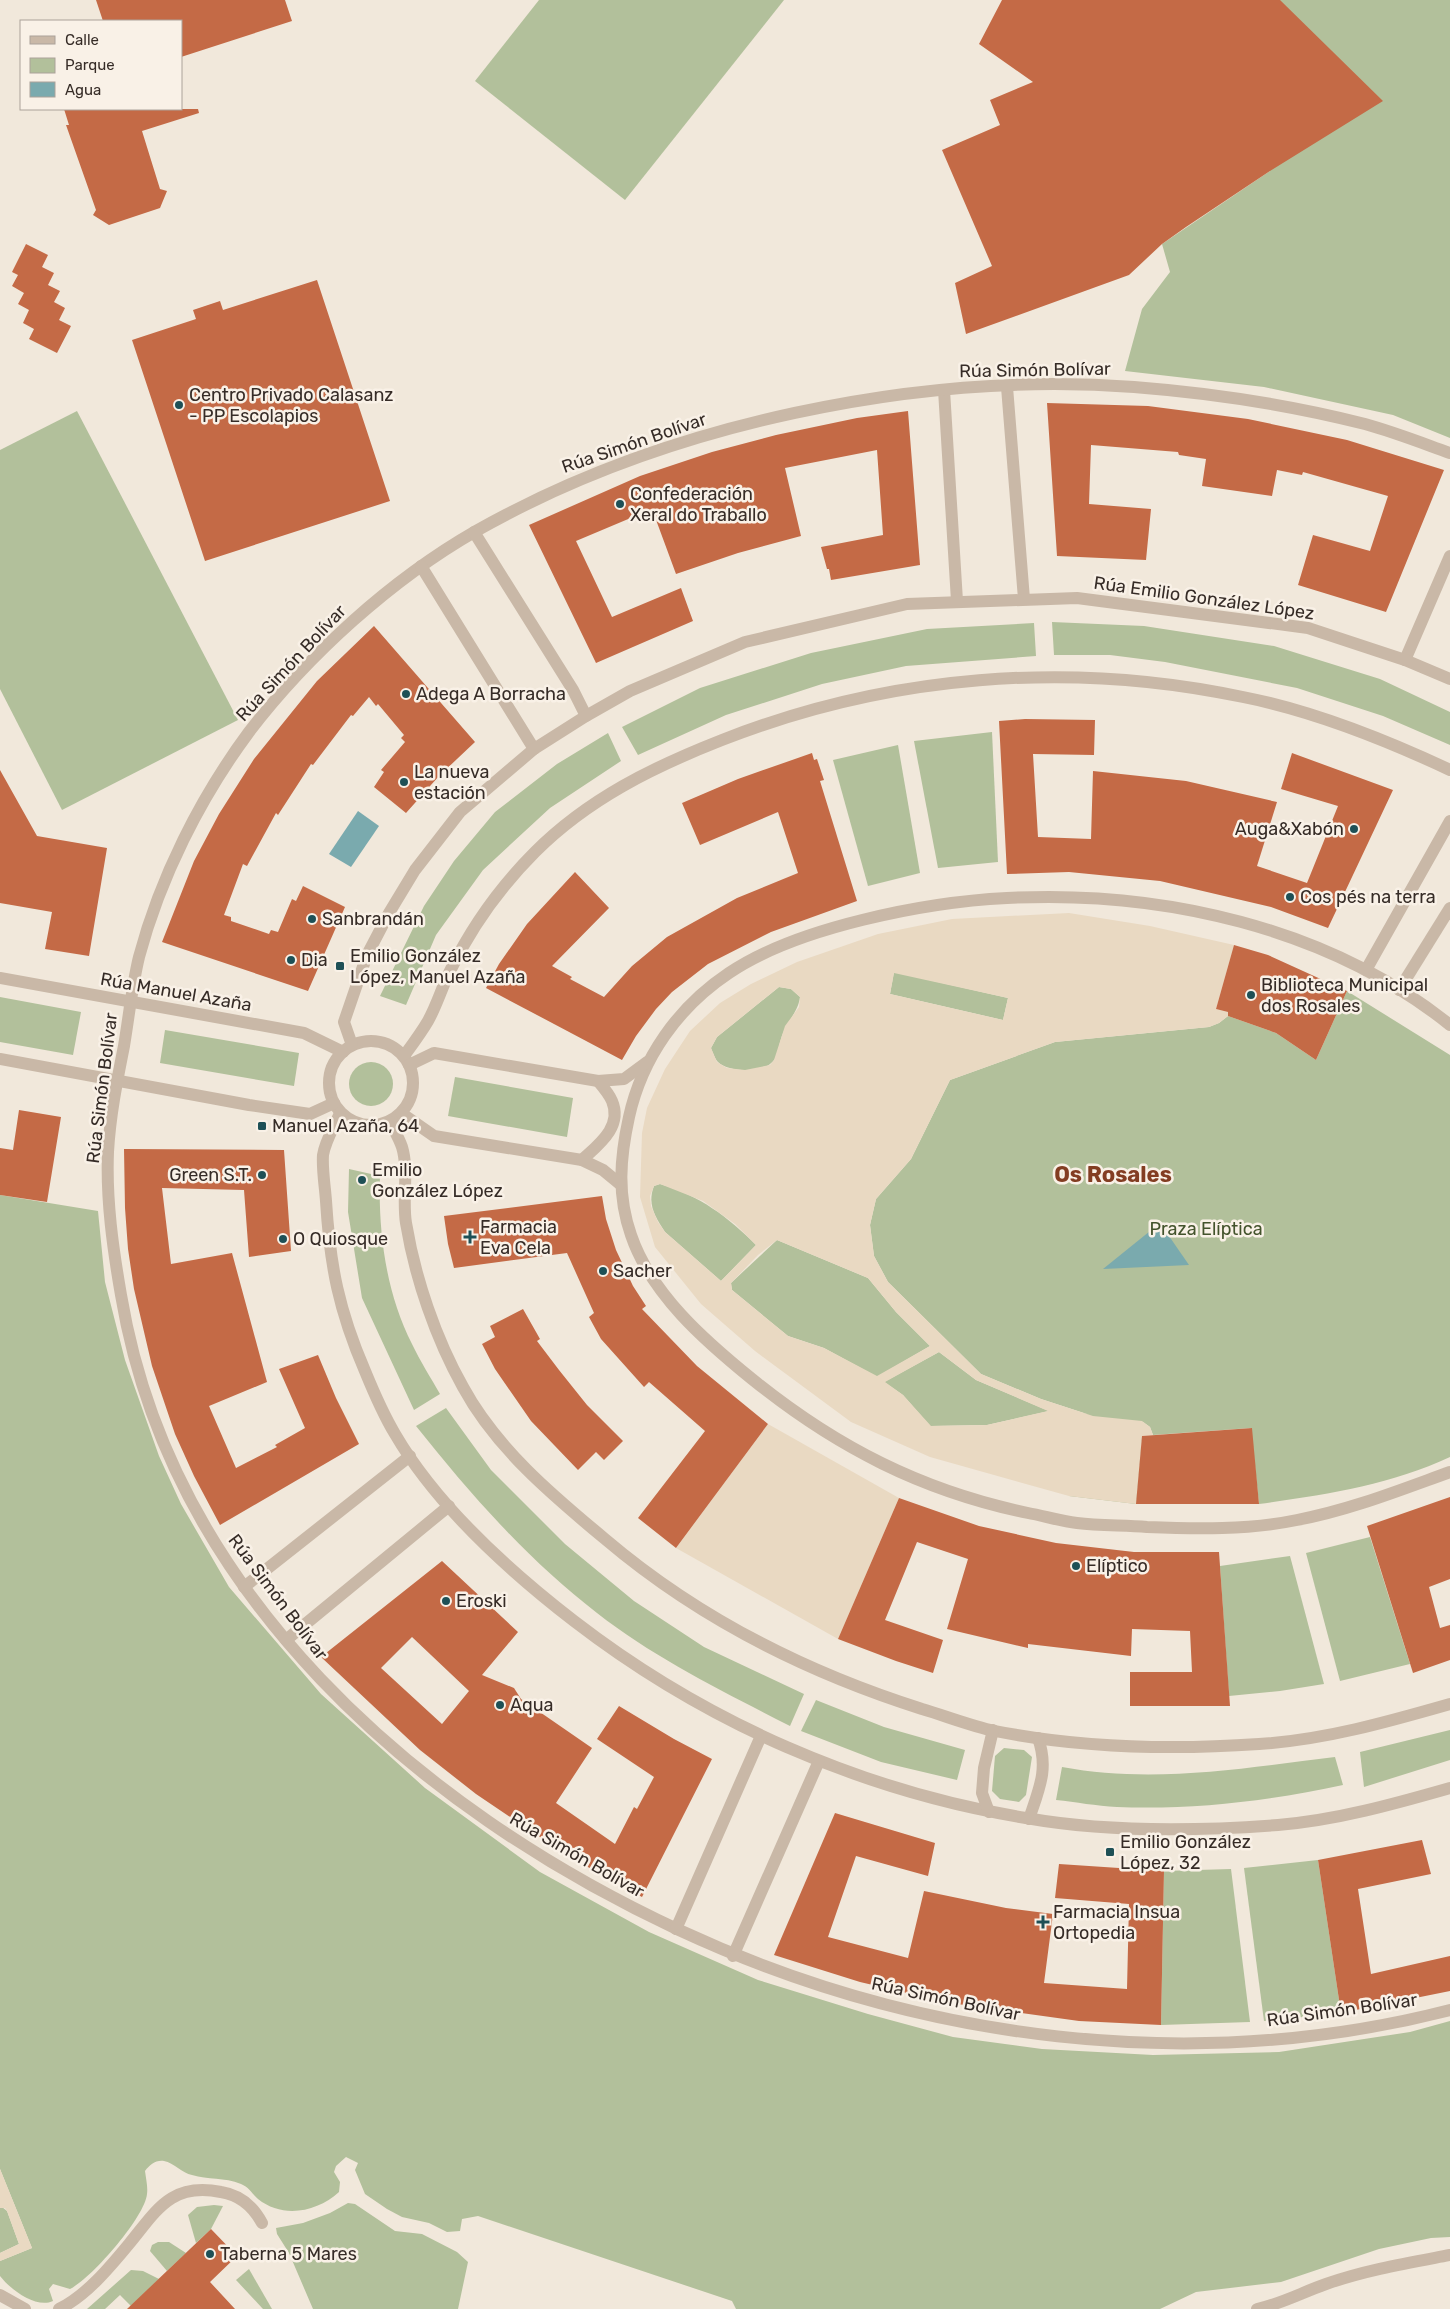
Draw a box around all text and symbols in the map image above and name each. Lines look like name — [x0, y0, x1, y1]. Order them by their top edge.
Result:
legend — [20, 20, 182, 110]
text: Calle — [65, 31, 99, 49]
text: Parque — [65, 56, 115, 74]
text: Agua — [65, 81, 101, 99]
street label: Rúa Simón Bolívar — [959, 358, 1111, 382]
place label: Centro Privado Calasanz - PP Escolapios — [189, 384, 393, 427]
marker: Centro Privado Calasanz - PP Escolapios — [173, 399, 185, 411]
street label: Rúa Simón Bolívar — [559, 408, 709, 478]
place label: Confederación Xeral do Traballo — [630, 483, 767, 526]
marker: Confederación Xeral do Traballo — [614, 498, 626, 510]
street label: Rúa Emilio González López — [1092, 572, 1316, 624]
street label: Rúa Simón Bolívar — [231, 600, 351, 726]
place label: Adega A Borracha — [416, 683, 566, 705]
marker: Adega A Borracha — [400, 688, 412, 700]
place label: La nueva estación — [414, 761, 490, 804]
marker: La nueva estación — [398, 776, 410, 788]
place label: Auga&Xabón — [1235, 818, 1344, 840]
marker: Auga&Xabón — [1348, 823, 1360, 835]
place label: Cos pés na terra — [1300, 886, 1436, 908]
marker: Cos pés na terra — [1284, 891, 1296, 903]
place label: Sanbrandán — [322, 908, 424, 930]
marker: Sanbrandán — [306, 913, 318, 925]
place label: Emilio González López, Manuel Azaña — [350, 945, 526, 988]
place label: Dia — [301, 949, 328, 971]
marker: Dia — [285, 954, 297, 966]
marker: Emilio González López, Manuel Azaña — [334, 960, 346, 972]
street label: Rúa Manuel Azaña — [99, 968, 253, 1016]
place label: Biblioteca Municipal dos Rosales — [1261, 974, 1428, 1017]
marker: Biblioteca Municipal dos Rosales — [1245, 989, 1257, 1001]
street label: Rúa Simón Bolívar — [82, 1011, 122, 1165]
place label: Manuel Azaña, 64 — [272, 1115, 419, 1137]
marker: Manuel Azaña, 64 — [256, 1120, 268, 1132]
place label: Emilio González López — [372, 1159, 503, 1202]
district label: Os Rosales — [1054, 1161, 1172, 1188]
place label: Green S.T. — [169, 1164, 252, 1186]
marker: Green S.T. — [256, 1169, 268, 1181]
marker: Emilio González López — [356, 1174, 368, 1186]
place label: Farmacia Eva Cela — [480, 1216, 557, 1259]
park label: Praza Elíptica — [1149, 1218, 1263, 1240]
place label: O Quiosque — [293, 1228, 388, 1250]
marker: Farmacia Eva Cela — [464, 1231, 476, 1243]
marker: O Quiosque — [277, 1233, 289, 1245]
place label: Sacher — [613, 1260, 672, 1282]
marker: Sacher — [597, 1265, 609, 1277]
street label: Rúa Simón Bolívar — [224, 1530, 333, 1664]
place label: Elíptico — [1086, 1555, 1148, 1577]
marker: Elíptico — [1070, 1560, 1082, 1572]
place label: Eroski — [456, 1590, 507, 1612]
marker: Eroski — [440, 1595, 452, 1607]
place label: Aqua — [510, 1694, 553, 1716]
marker: Aqua — [494, 1699, 506, 1711]
street label: Rúa Simón Bolívar — [506, 1808, 648, 1903]
place label: Emilio González López, 32 — [1120, 1831, 1251, 1874]
marker: Emilio González López, 32 — [1104, 1846, 1116, 1858]
place label: Farmacia Insua Ortopedia — [1053, 1901, 1180, 1944]
marker: Farmacia Insua Ortopedia — [1037, 1916, 1049, 1928]
street label: Rúa Simón Bolívar — [870, 1972, 1023, 2026]
street label: Rúa Simón Bolívar — [1265, 1989, 1419, 2031]
place label: Taberna 5 Mares — [220, 2243, 357, 2265]
marker: Taberna 5 Mares — [204, 2248, 216, 2260]

